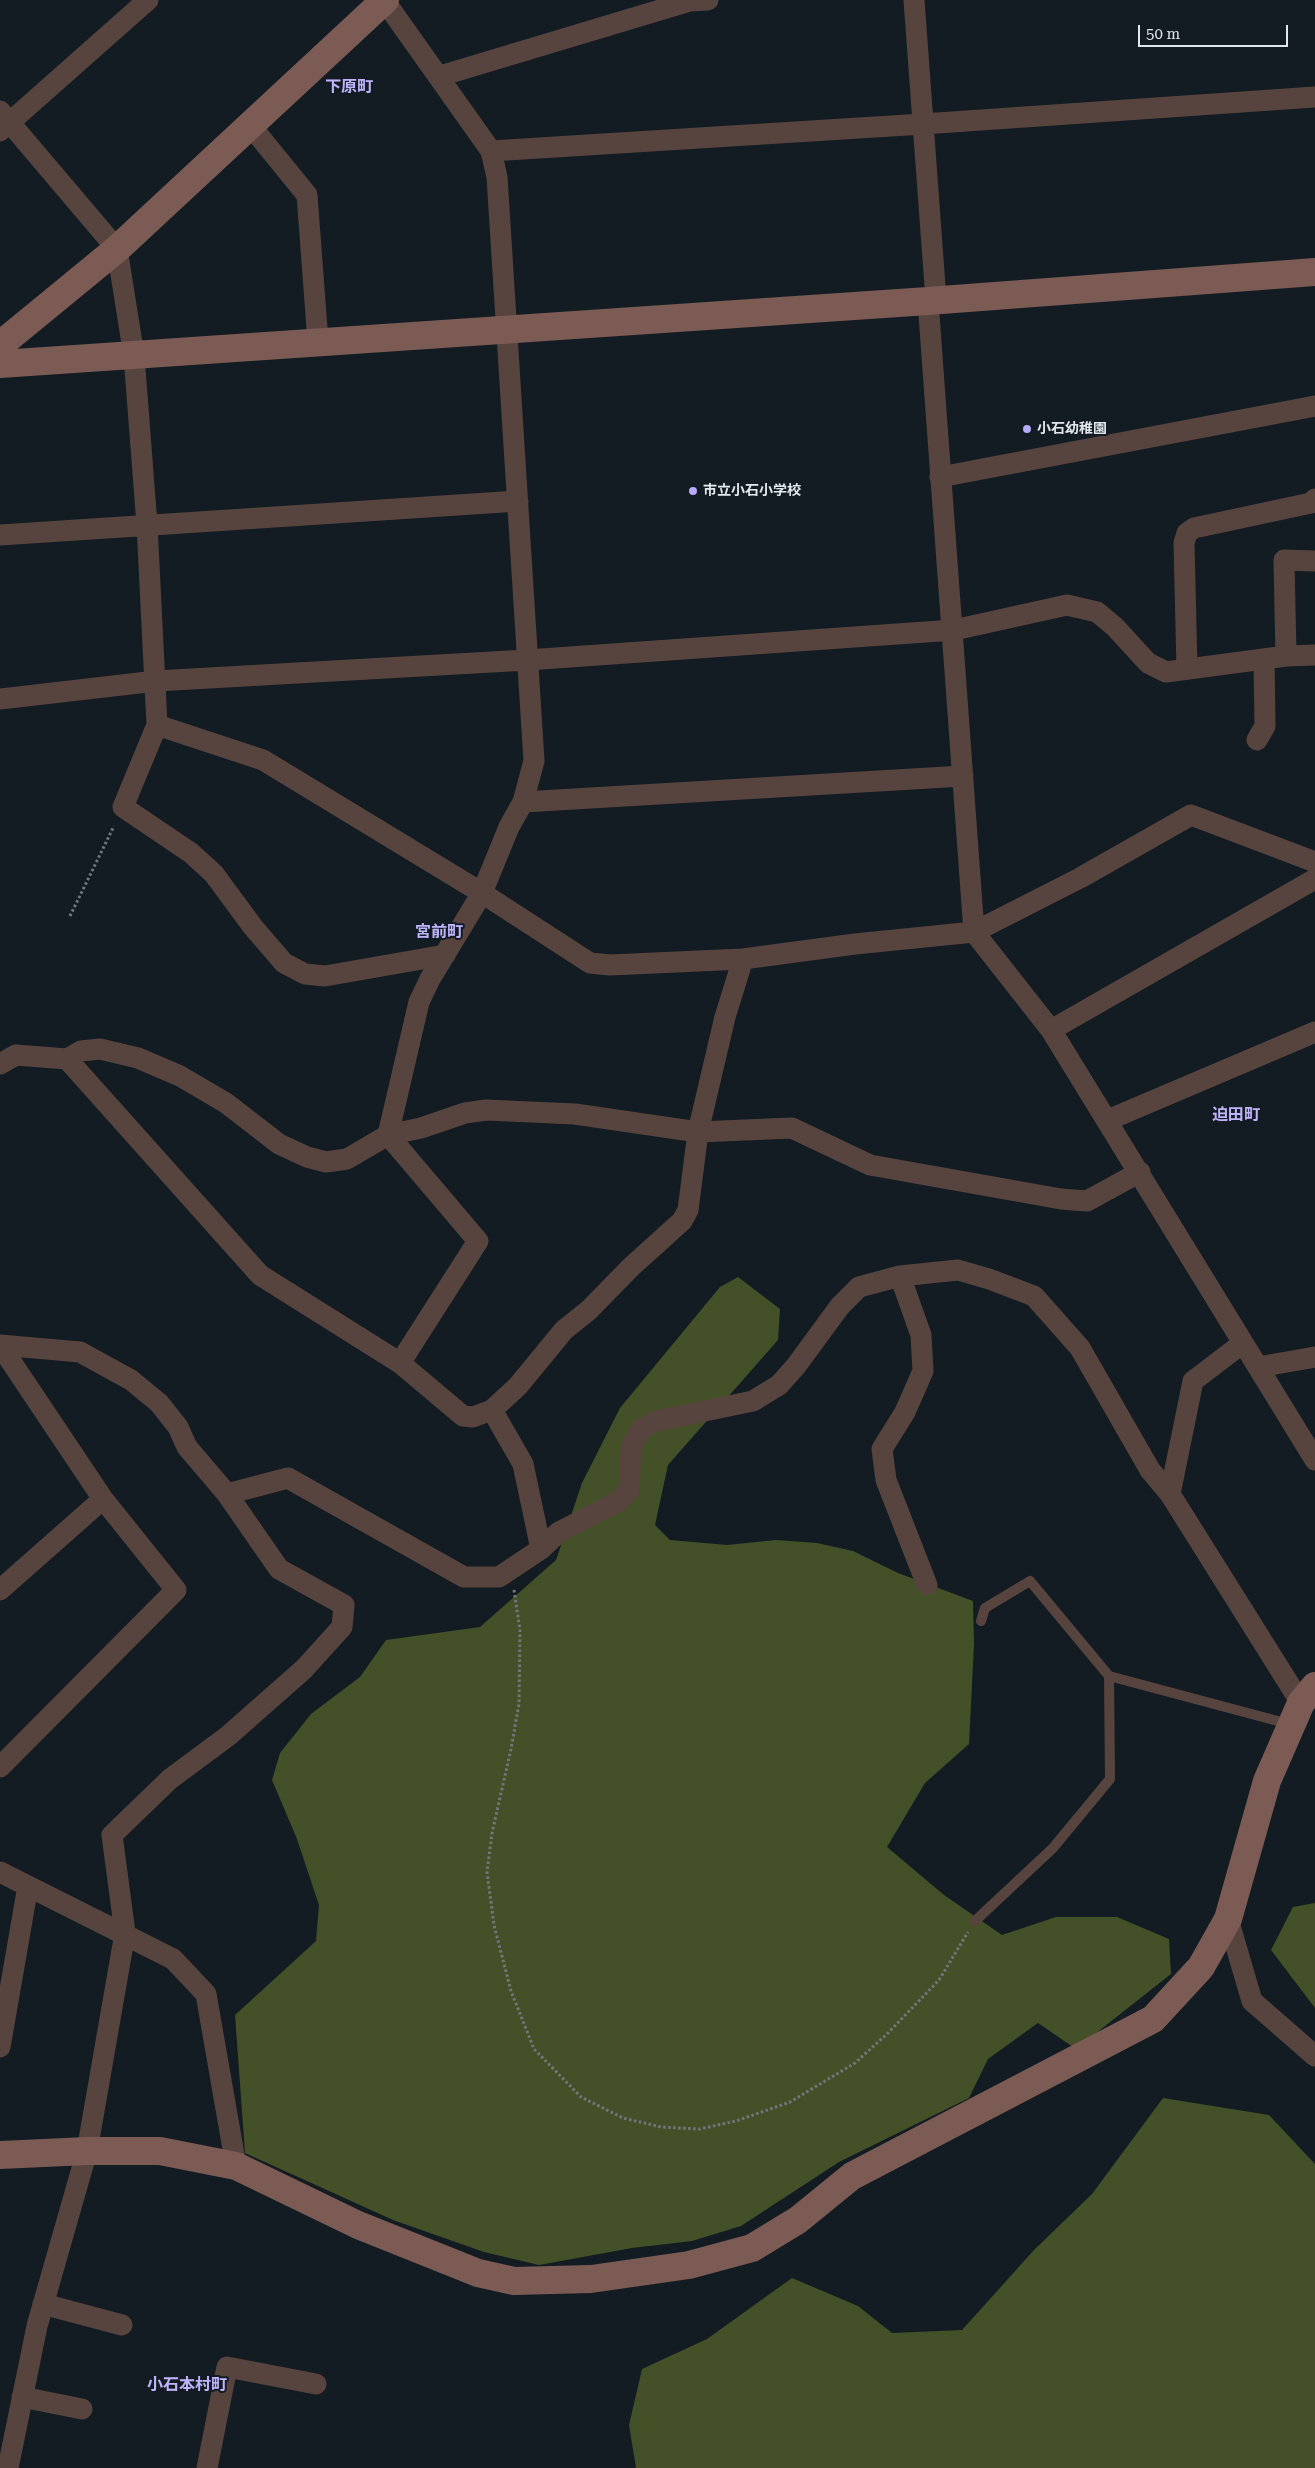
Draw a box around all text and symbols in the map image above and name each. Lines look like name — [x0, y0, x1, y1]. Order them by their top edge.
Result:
scale bar — [1140, 15, 1290, 47]
text: 50 m — [1146, 25, 1180, 43]
district label: 下原町 — [325, 77, 373, 97]
place label: 小石幼稚園 — [1037, 421, 1107, 437]
marker: 小石幼稚園 — [1021, 423, 1033, 435]
place label: 市立小石小学校 — [703, 483, 801, 499]
marker: 市立小石小学校 — [687, 485, 699, 497]
district label: 宮前町 — [415, 922, 463, 942]
district label: 迫田町 — [1212, 1105, 1260, 1125]
district label: 小石本村町 — [147, 2375, 227, 2395]

